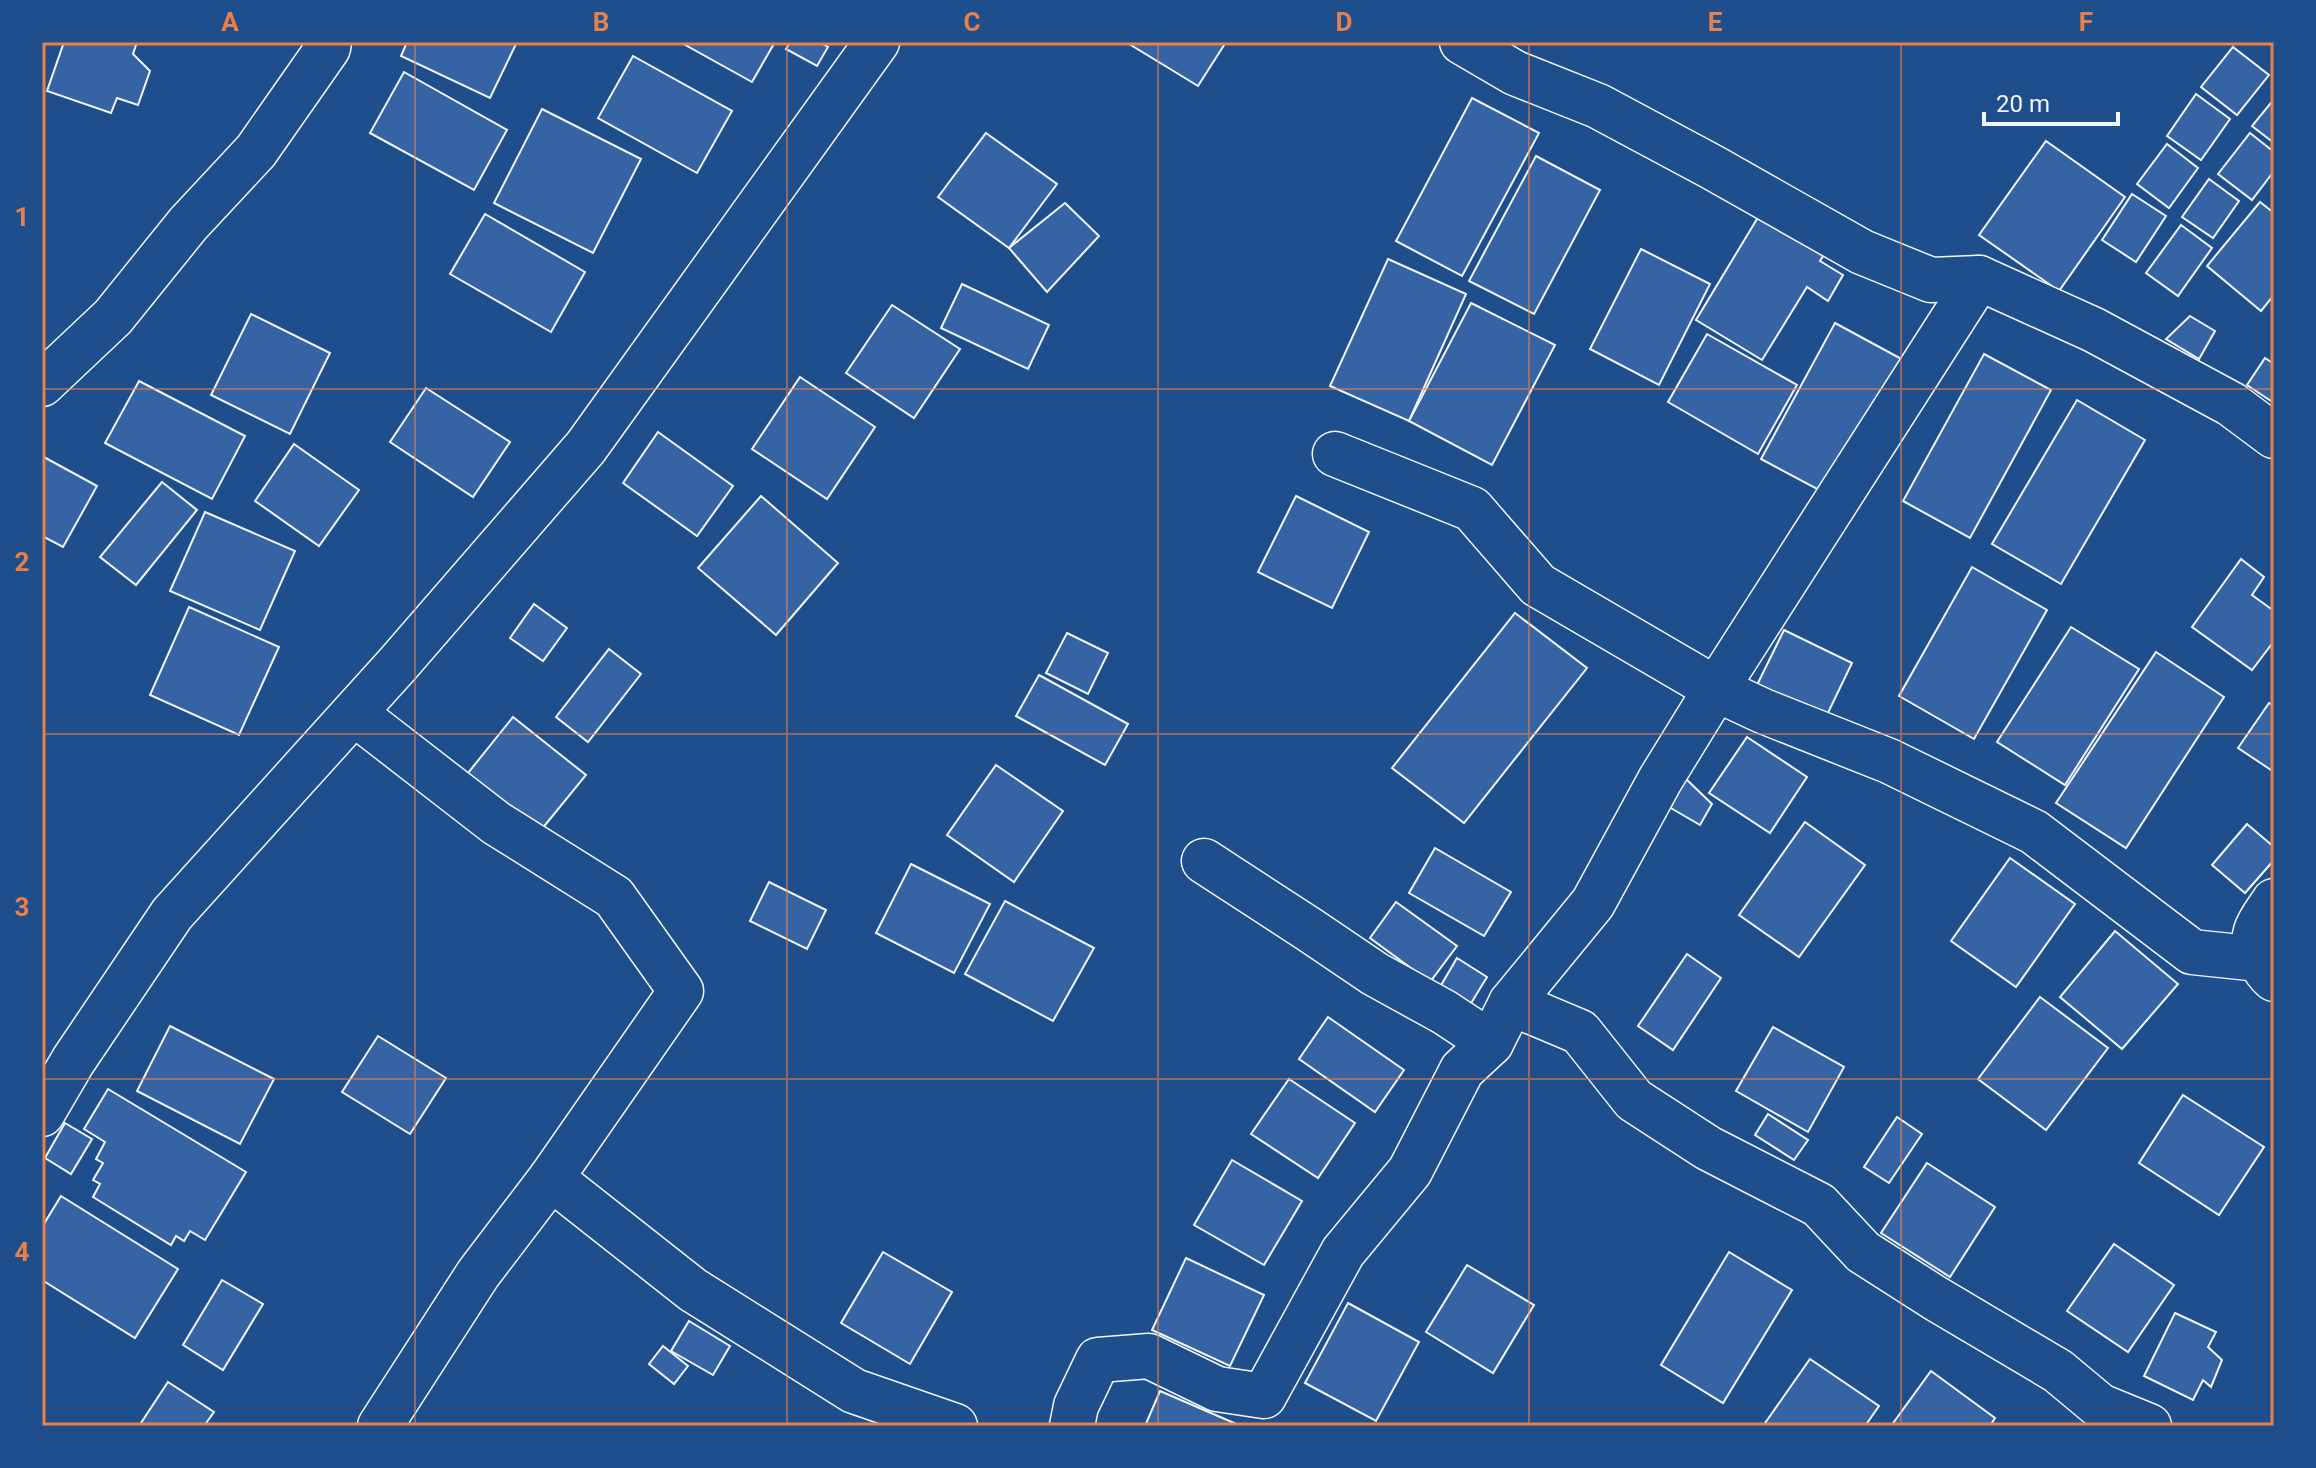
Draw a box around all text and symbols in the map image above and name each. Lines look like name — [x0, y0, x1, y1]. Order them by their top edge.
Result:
text: A — [221, 7, 239, 37]
text: B — [593, 7, 609, 37]
text: C — [963, 7, 981, 37]
text: D — [1336, 7, 1352, 37]
text: E — [1708, 7, 1723, 37]
text: F — [2079, 7, 2093, 37]
scale bar — [1984, 76, 2118, 126]
text: 20 m — [1996, 90, 2050, 118]
text: 1 — [15, 202, 29, 232]
text: 2 — [15, 547, 29, 577]
text: 3 — [15, 892, 29, 922]
text: 4 — [15, 1237, 30, 1267]

